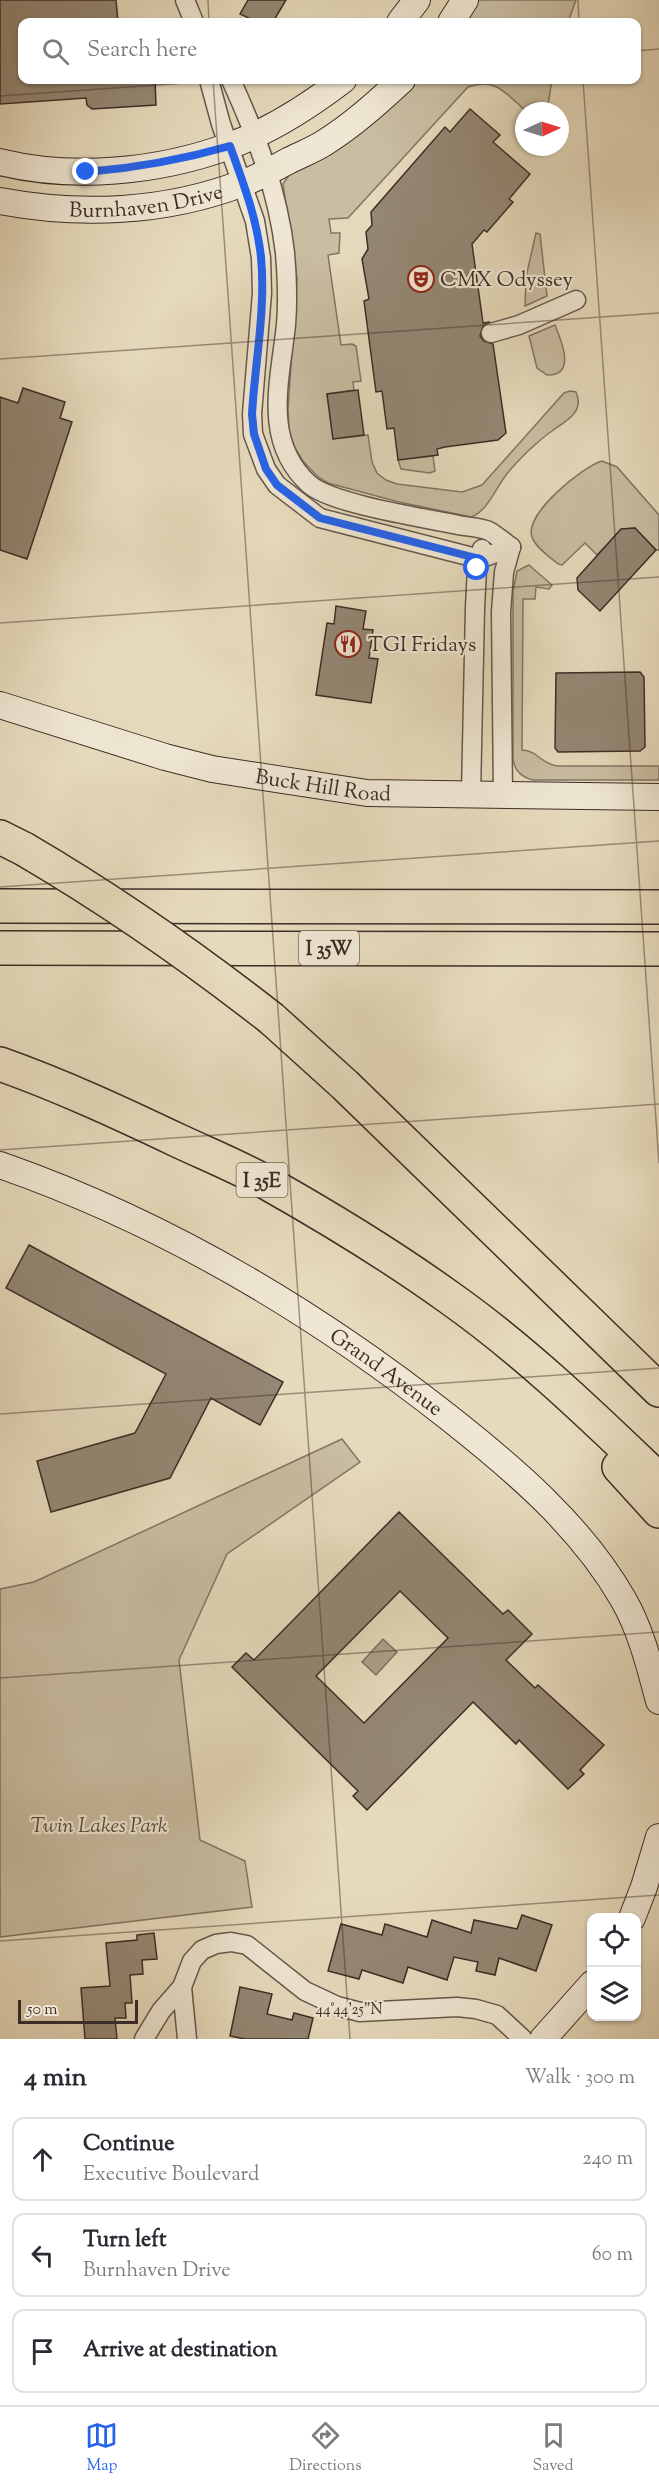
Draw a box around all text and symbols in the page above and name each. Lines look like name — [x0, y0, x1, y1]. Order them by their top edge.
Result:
search box — [18, 18, 641, 84]
icon: search — [39, 35, 72, 68]
text: Search here — [87, 35, 197, 67]
north arrow — [515, 102, 569, 156]
route end — [72, 158, 98, 184]
street label: Burnhaven Drive — [68, 178, 227, 227]
theatre icon: CMX Odyssey — [406, 264, 436, 294]
place label: CMX Odyssey — [440, 266, 573, 296]
route start — [463, 554, 489, 580]
restaurant icon: TGI Fridays — [333, 629, 363, 659]
place label: TGI Fridays — [368, 631, 476, 661]
street label: Buck Hill Road — [253, 763, 391, 810]
road number: I 35W — [299, 931, 359, 965]
road number: I 35E — [236, 1163, 288, 1197]
street label: Grand Avenue — [323, 1322, 448, 1425]
park label: Twin Lakes Park — [31, 1812, 168, 1842]
map controls — [587, 1913, 641, 2021]
button: locate — [587, 1913, 641, 1967]
button: layers — [587, 1967, 641, 2021]
scale bar — [18, 1997, 138, 2024]
text: 50 m — [27, 1999, 58, 2022]
text: 44°44'25"N — [315, 2000, 383, 2021]
text: 4 min — [24, 2060, 87, 2097]
text: Walk · 300 m — [525, 2064, 635, 2093]
text: Continue — [83, 2129, 174, 2161]
icon: ahead — [26, 2143, 59, 2176]
text: 240 m — [582, 2145, 633, 2174]
text: Executive Boulevard — [83, 2161, 259, 2190]
text: Turn left — [83, 2225, 166, 2257]
icon: left — [26, 2239, 59, 2272]
text: 60 m — [592, 2241, 633, 2270]
text: Burnhaven Drive — [83, 2257, 231, 2286]
icon: arrive — [26, 2335, 59, 2368]
text: Arrive at destination — [83, 2335, 278, 2367]
tab: Map — [85, 2419, 118, 2478]
tab: Directions — [289, 2419, 362, 2478]
tab: Saved — [532, 2419, 574, 2478]

